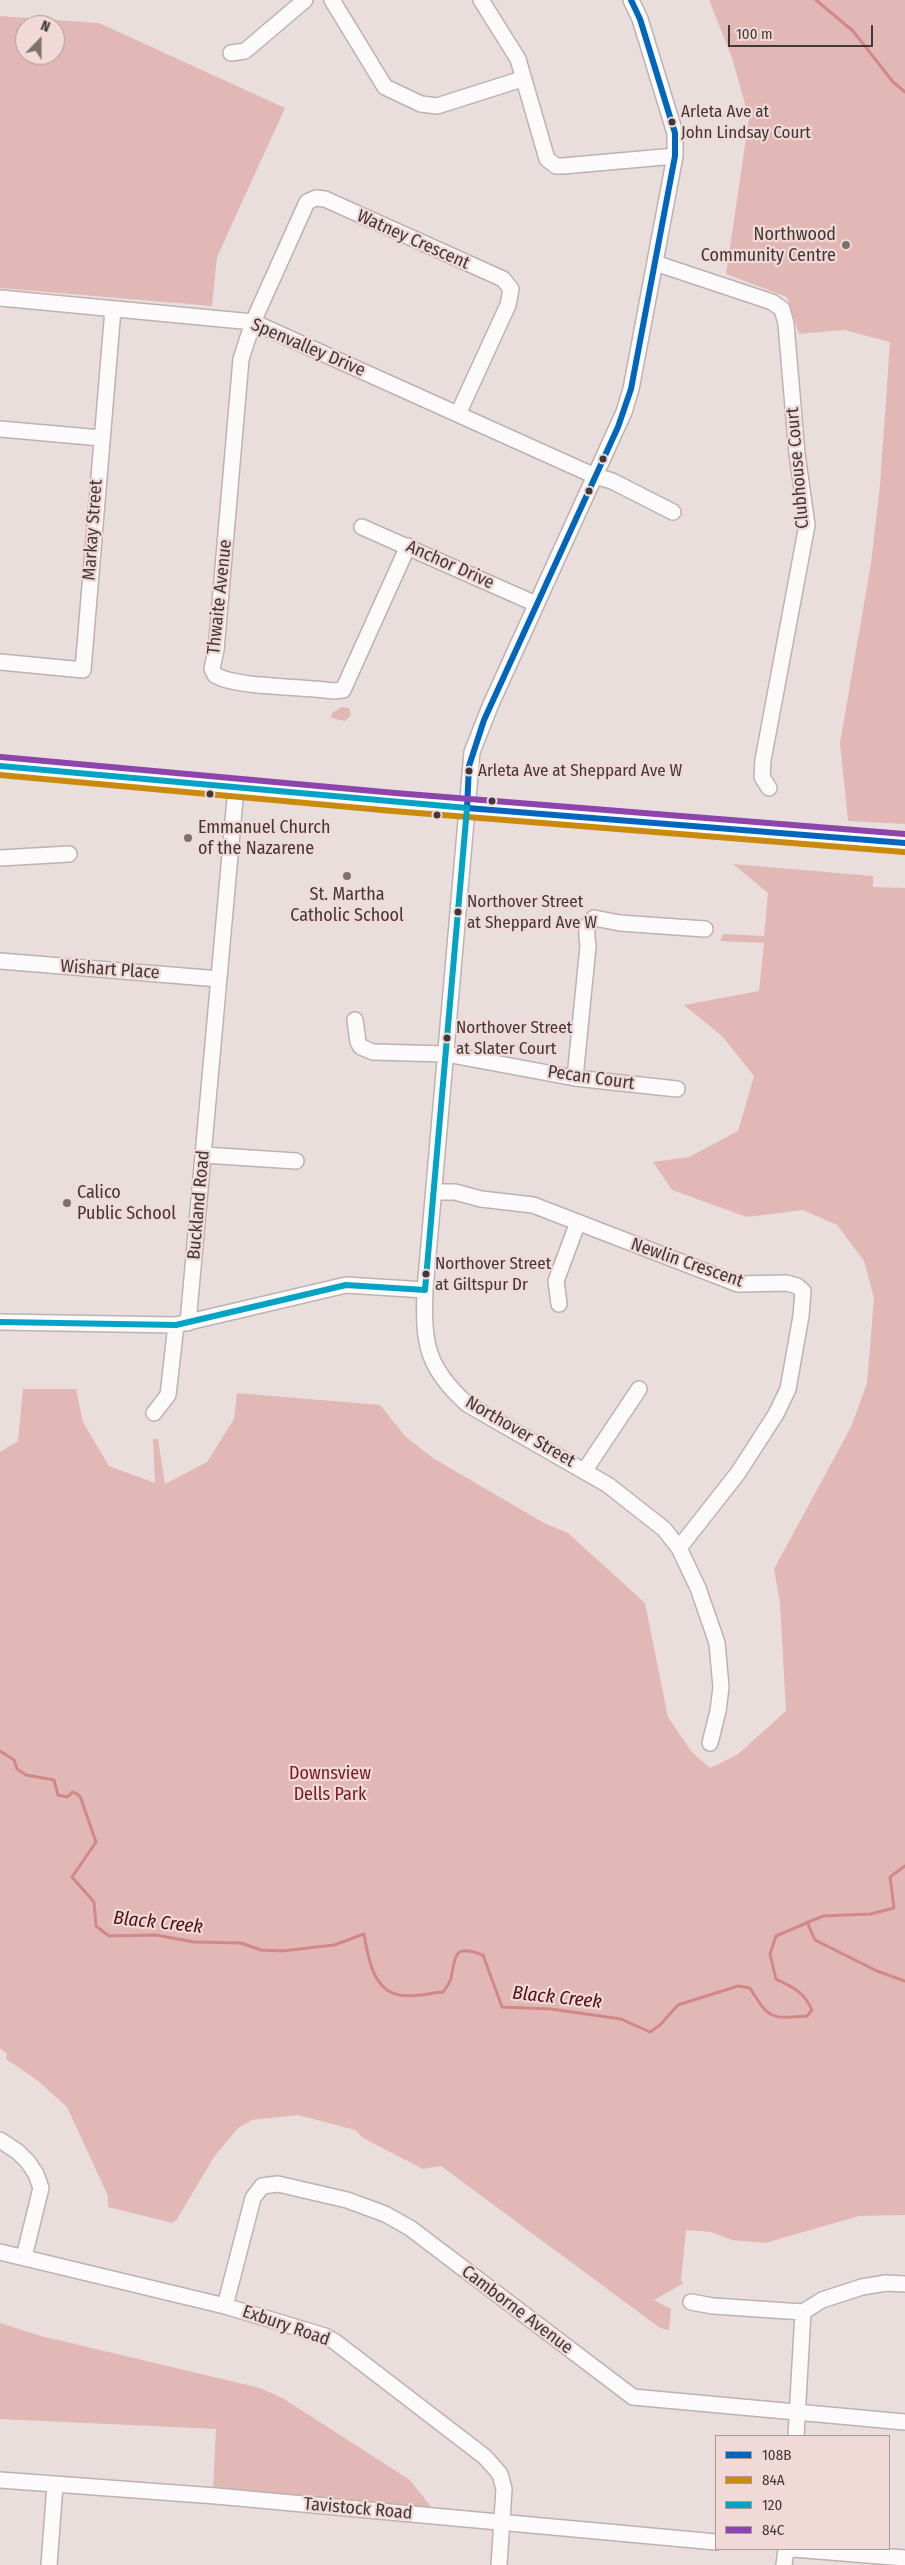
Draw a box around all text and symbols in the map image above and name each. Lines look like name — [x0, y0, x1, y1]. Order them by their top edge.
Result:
north arrow — [15, 15, 65, 65]
scale bar — [730, 15, 875, 47]
text: N — [38, 17, 52, 36]
text: 100 m — [736, 25, 773, 43]
place label: Arleta Ave at John Lindsay Court — [681, 102, 811, 142]
marker: Arleta Ave at John Lindsay Court — [667, 117, 677, 127]
street label: Watney Crescent — [353, 206, 473, 274]
place label: Northwood Community Centre — [701, 224, 836, 266]
marker: Northwood Community Centre — [840, 239, 852, 251]
street label: Spenvalley Drive — [248, 314, 368, 382]
street label: Clubhouse Court — [782, 406, 814, 530]
unlabelled marker — [598, 454, 608, 464]
street label: Markay Street — [79, 479, 107, 581]
unlabelled marker — [584, 486, 594, 496]
street label: Anchor Drive — [403, 536, 497, 594]
street label: Thwaite Avenue — [203, 538, 237, 656]
place label: Arleta Ave at Sheppard Ave W — [478, 761, 682, 781]
marker: Arleta Ave at Sheppard Ave W — [464, 766, 474, 776]
unlabelled marker — [205, 789, 215, 799]
unlabelled marker — [487, 796, 497, 806]
unlabelled marker — [432, 810, 442, 820]
place label: Emmanuel Church of the Nazarene — [198, 817, 330, 860]
marker: Emmanuel Church of the Nazarene — [182, 832, 194, 844]
marker: St. Martha Catholic School — [341, 870, 353, 882]
place label: St. Martha Catholic School — [290, 884, 404, 926]
place label: Northover Street at Sheppard Ave W — [467, 892, 597, 932]
marker: Northover Street at Sheppard Ave W — [453, 907, 463, 917]
street label: Wishart Place — [60, 956, 160, 984]
place label: Northover Street at Slater Court — [456, 1018, 572, 1058]
marker: Northover Street at Slater Court — [442, 1033, 452, 1043]
street label: Pecan Court — [546, 1061, 636, 1095]
street label: Buckland Road — [183, 1150, 215, 1260]
place label: Calico Public School — [77, 1182, 176, 1224]
marker: Calico Public School — [61, 1197, 73, 1209]
street label: Newlin Crescent — [628, 1234, 746, 1292]
place label: Northover Street at Giltspur Dr — [435, 1254, 551, 1294]
marker: Northover Street at Giltspur Dr — [421, 1269, 431, 1279]
street label: Northover Street — [461, 1392, 579, 1472]
park label: Downsview Dells Park — [289, 1763, 371, 1806]
water label: Black Creek — [112, 1907, 204, 1939]
water label: Black Creek — [511, 1982, 603, 2014]
street label: Camborne Avenue — [457, 2261, 577, 2359]
street label: Exbury Road — [239, 2301, 333, 2351]
legend — [715, 2435, 890, 2550]
text: 108B — [762, 2446, 791, 2464]
text: 84A — [762, 2471, 785, 2489]
street label: Tavistock Road — [303, 2493, 413, 2525]
text: 120 — [762, 2496, 782, 2514]
text: 84C — [762, 2521, 784, 2539]

